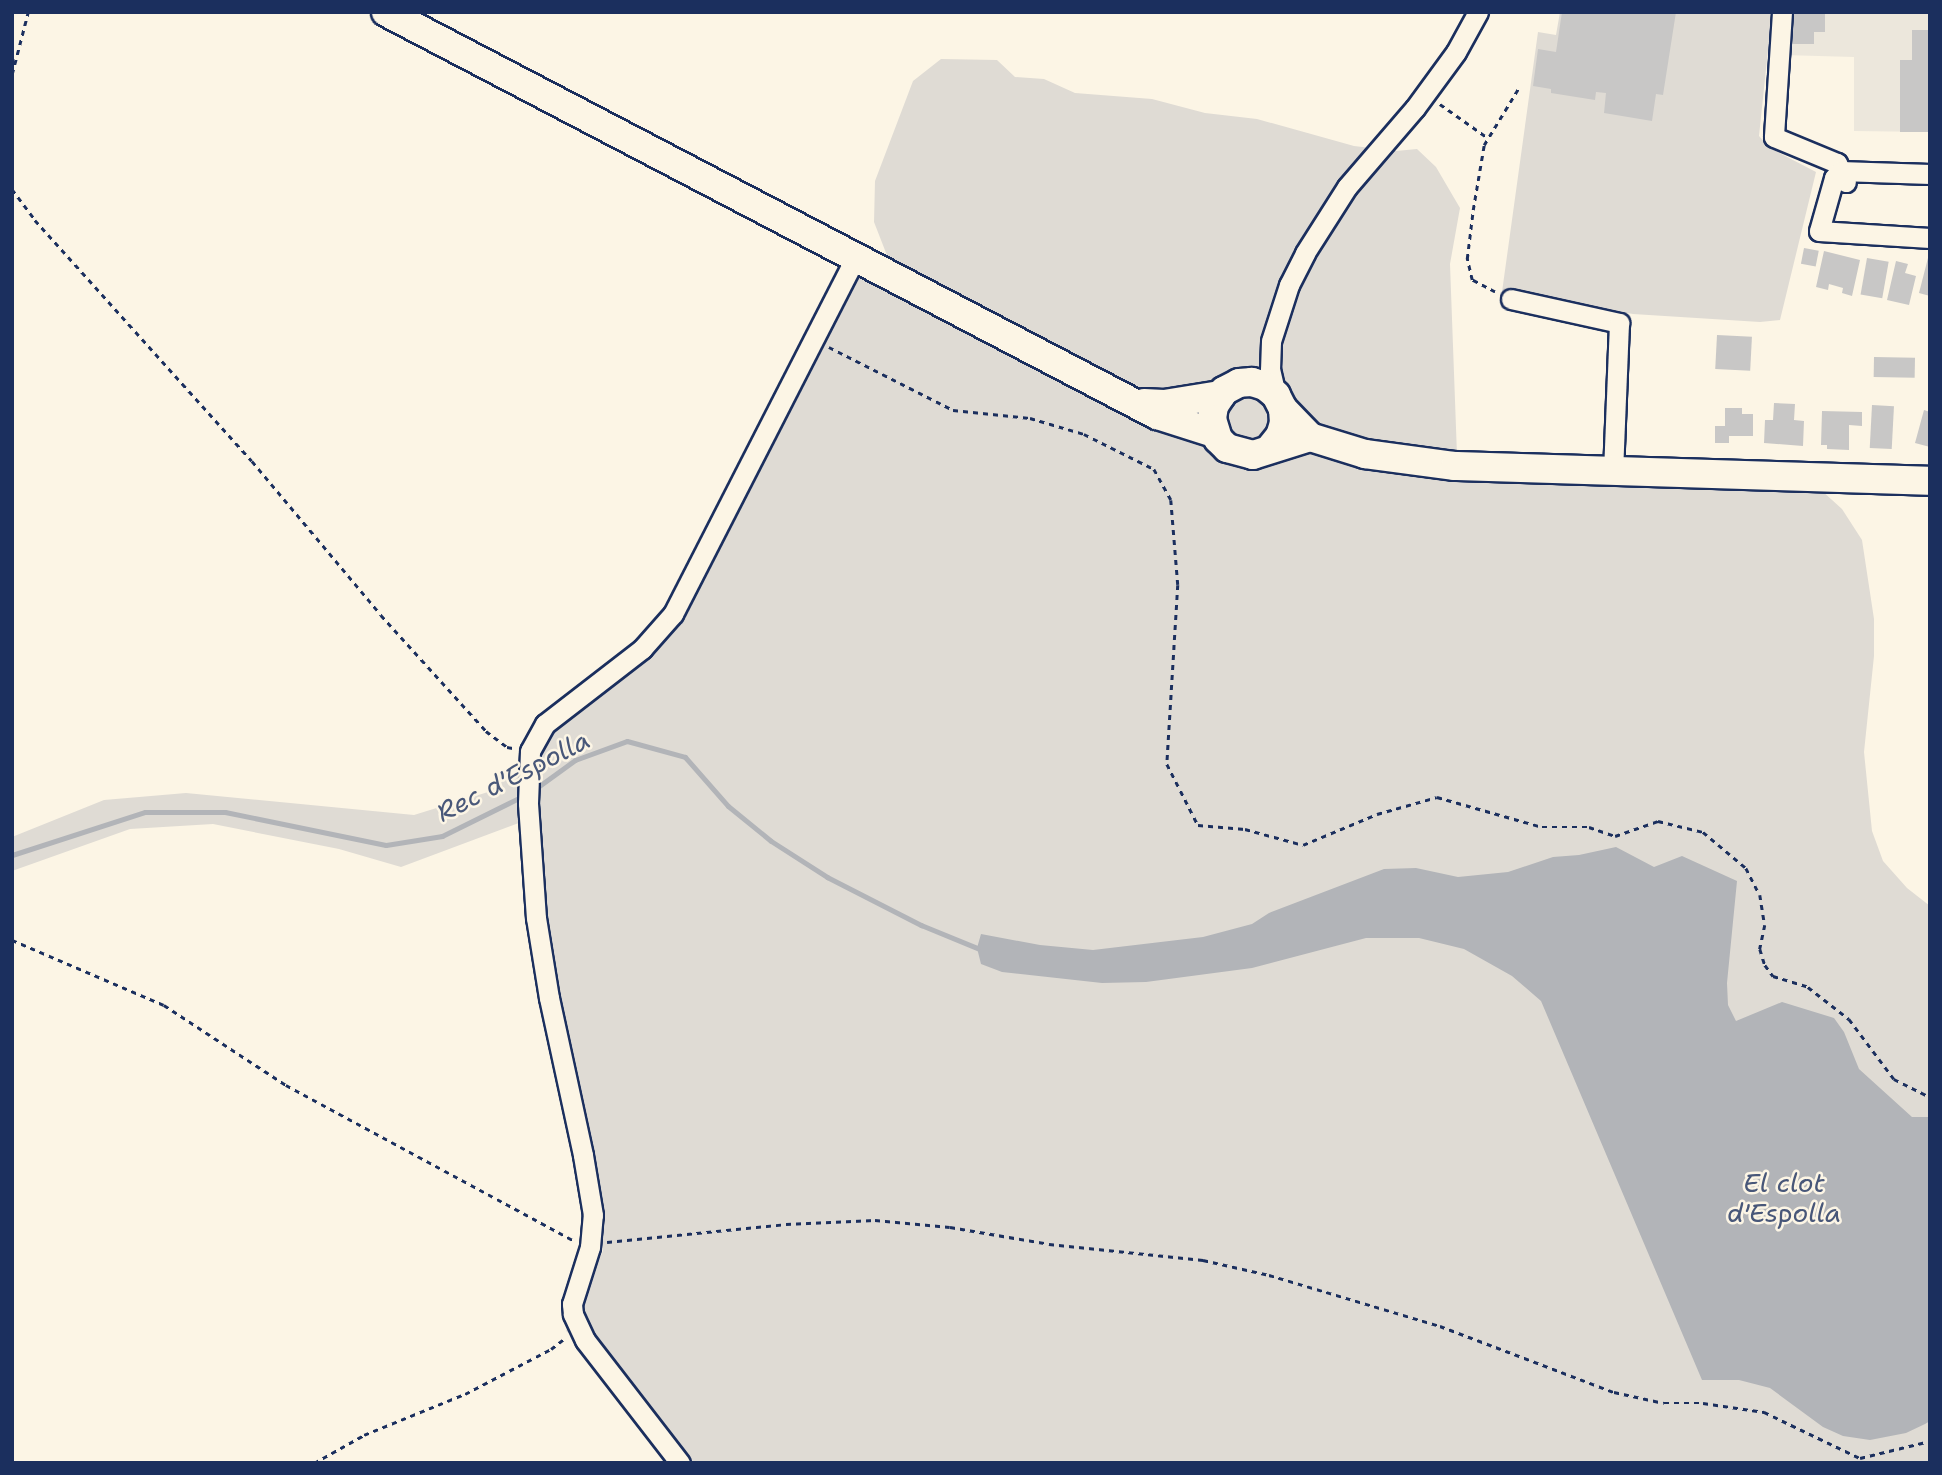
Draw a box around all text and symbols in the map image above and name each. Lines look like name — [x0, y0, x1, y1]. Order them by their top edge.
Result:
water label: Rec d'Espolla — [431, 724, 595, 828]
water label: El clot d'Espolla — [1727, 1167, 1841, 1228]

